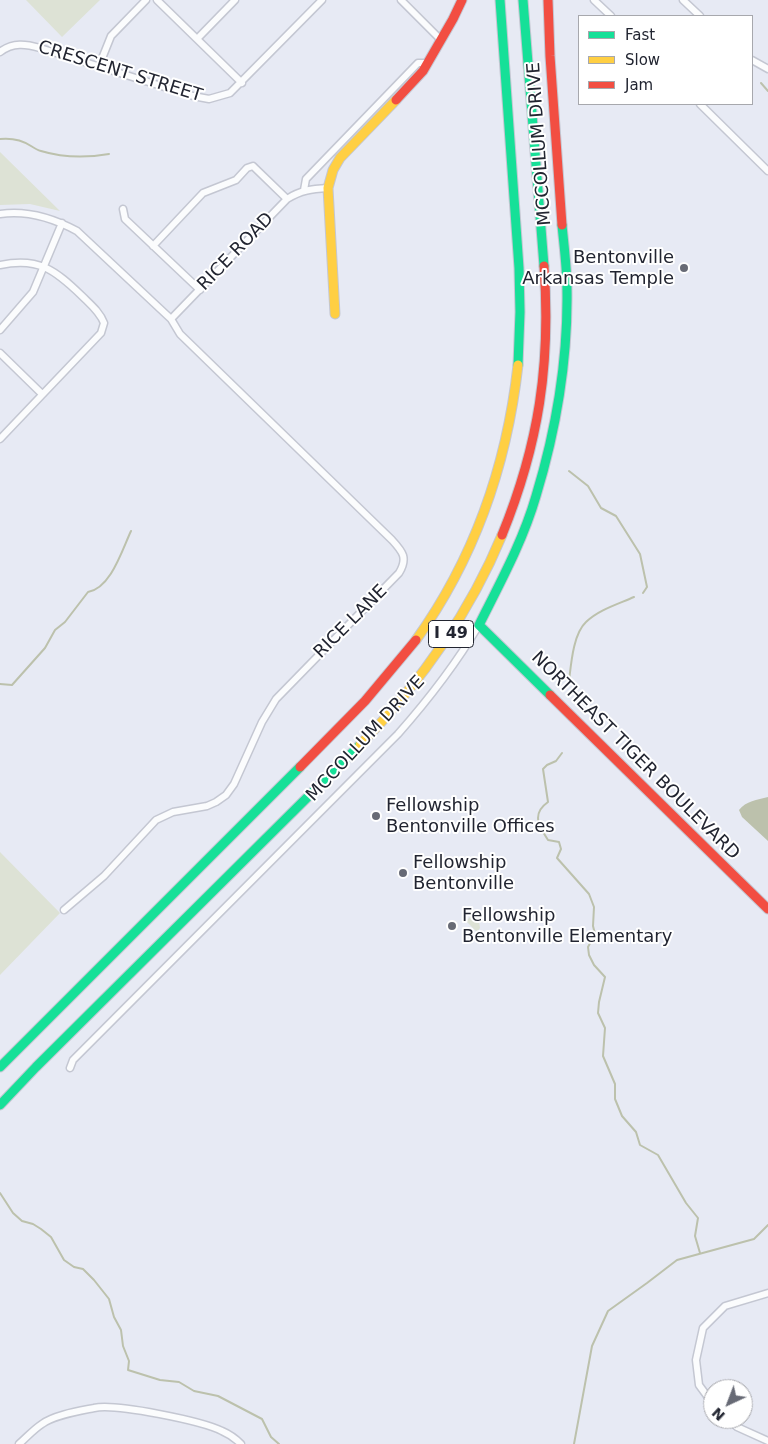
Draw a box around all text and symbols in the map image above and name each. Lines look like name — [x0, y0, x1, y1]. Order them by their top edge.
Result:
legend — [578, 15, 753, 105]
text: Fast — [625, 26, 655, 44]
street label: CRESCENT STREET — [35, 37, 205, 107]
text: Slow — [625, 51, 660, 69]
street label: MCCOLLUM DRIVE — [524, 62, 556, 226]
text: Jam — [625, 76, 653, 94]
street label: RICE ROAD — [193, 209, 279, 295]
place label: Bentonville Arkansas Temple — [522, 247, 674, 290]
marker: Bentonville Arkansas Temple — [678, 262, 690, 274]
street label: RICE LANE — [310, 581, 392, 663]
road number: I 49 — [428, 620, 474, 648]
street label: NORTHEAST TIGER BOULEVARD — [526, 647, 744, 865]
street label: MCCOLLUM DRIVE — [302, 672, 430, 806]
place label: Fellowship Bentonville Offices — [386, 795, 555, 838]
marker: Fellowship Bentonville Offices — [370, 810, 382, 822]
place label: Fellowship Bentonville — [413, 852, 514, 894]
marker: Fellowship Bentonville — [397, 867, 409, 879]
place label: Fellowship Bentonville Elementary — [462, 905, 672, 948]
marker: Fellowship Bentonville Elementary — [446, 920, 458, 932]
north arrow — [703, 1379, 753, 1429]
text: N — [709, 1404, 728, 1424]

